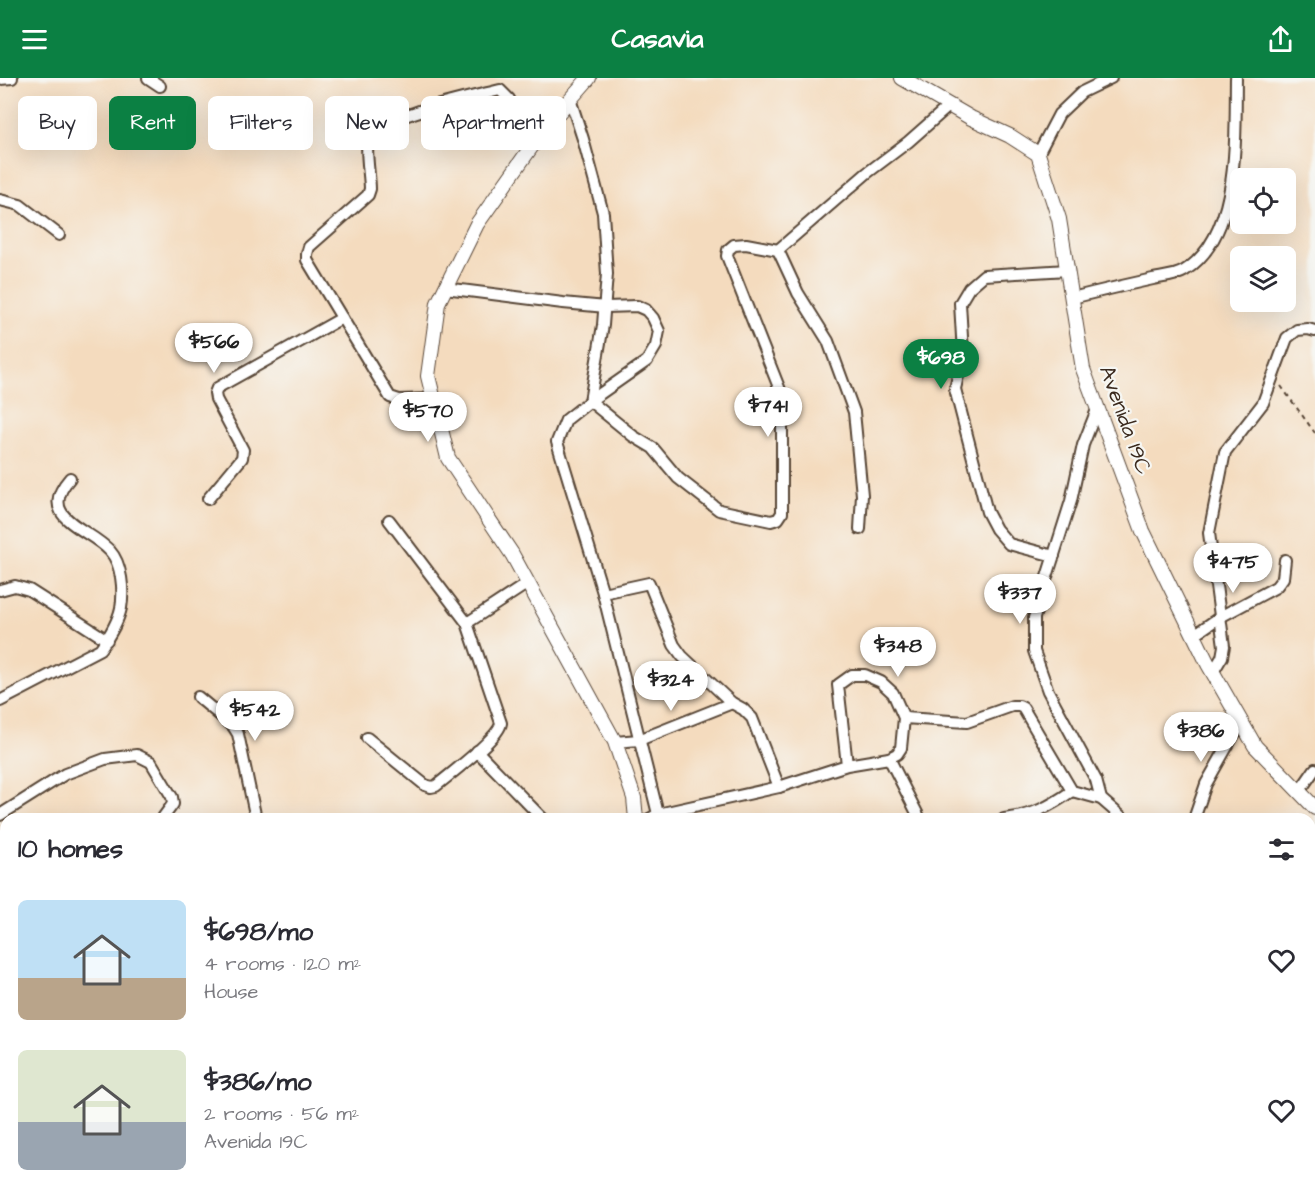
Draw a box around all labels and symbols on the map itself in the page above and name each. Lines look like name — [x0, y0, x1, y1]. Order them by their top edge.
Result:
pin: $566 — [178, 323, 250, 374]
pin: $698 — [905, 339, 977, 390]
street label: Avenida 19C — [1091, 361, 1159, 479]
pin: $741 — [732, 387, 804, 438]
pin: $570 — [392, 392, 464, 443]
pin: $475 — [1197, 543, 1269, 594]
pin: $337 — [984, 574, 1056, 625]
pin: $348 — [862, 627, 934, 678]
pin: $324 — [635, 661, 707, 712]
pin: $542 — [219, 691, 291, 742]
pin: $386 — [1165, 712, 1237, 763]

